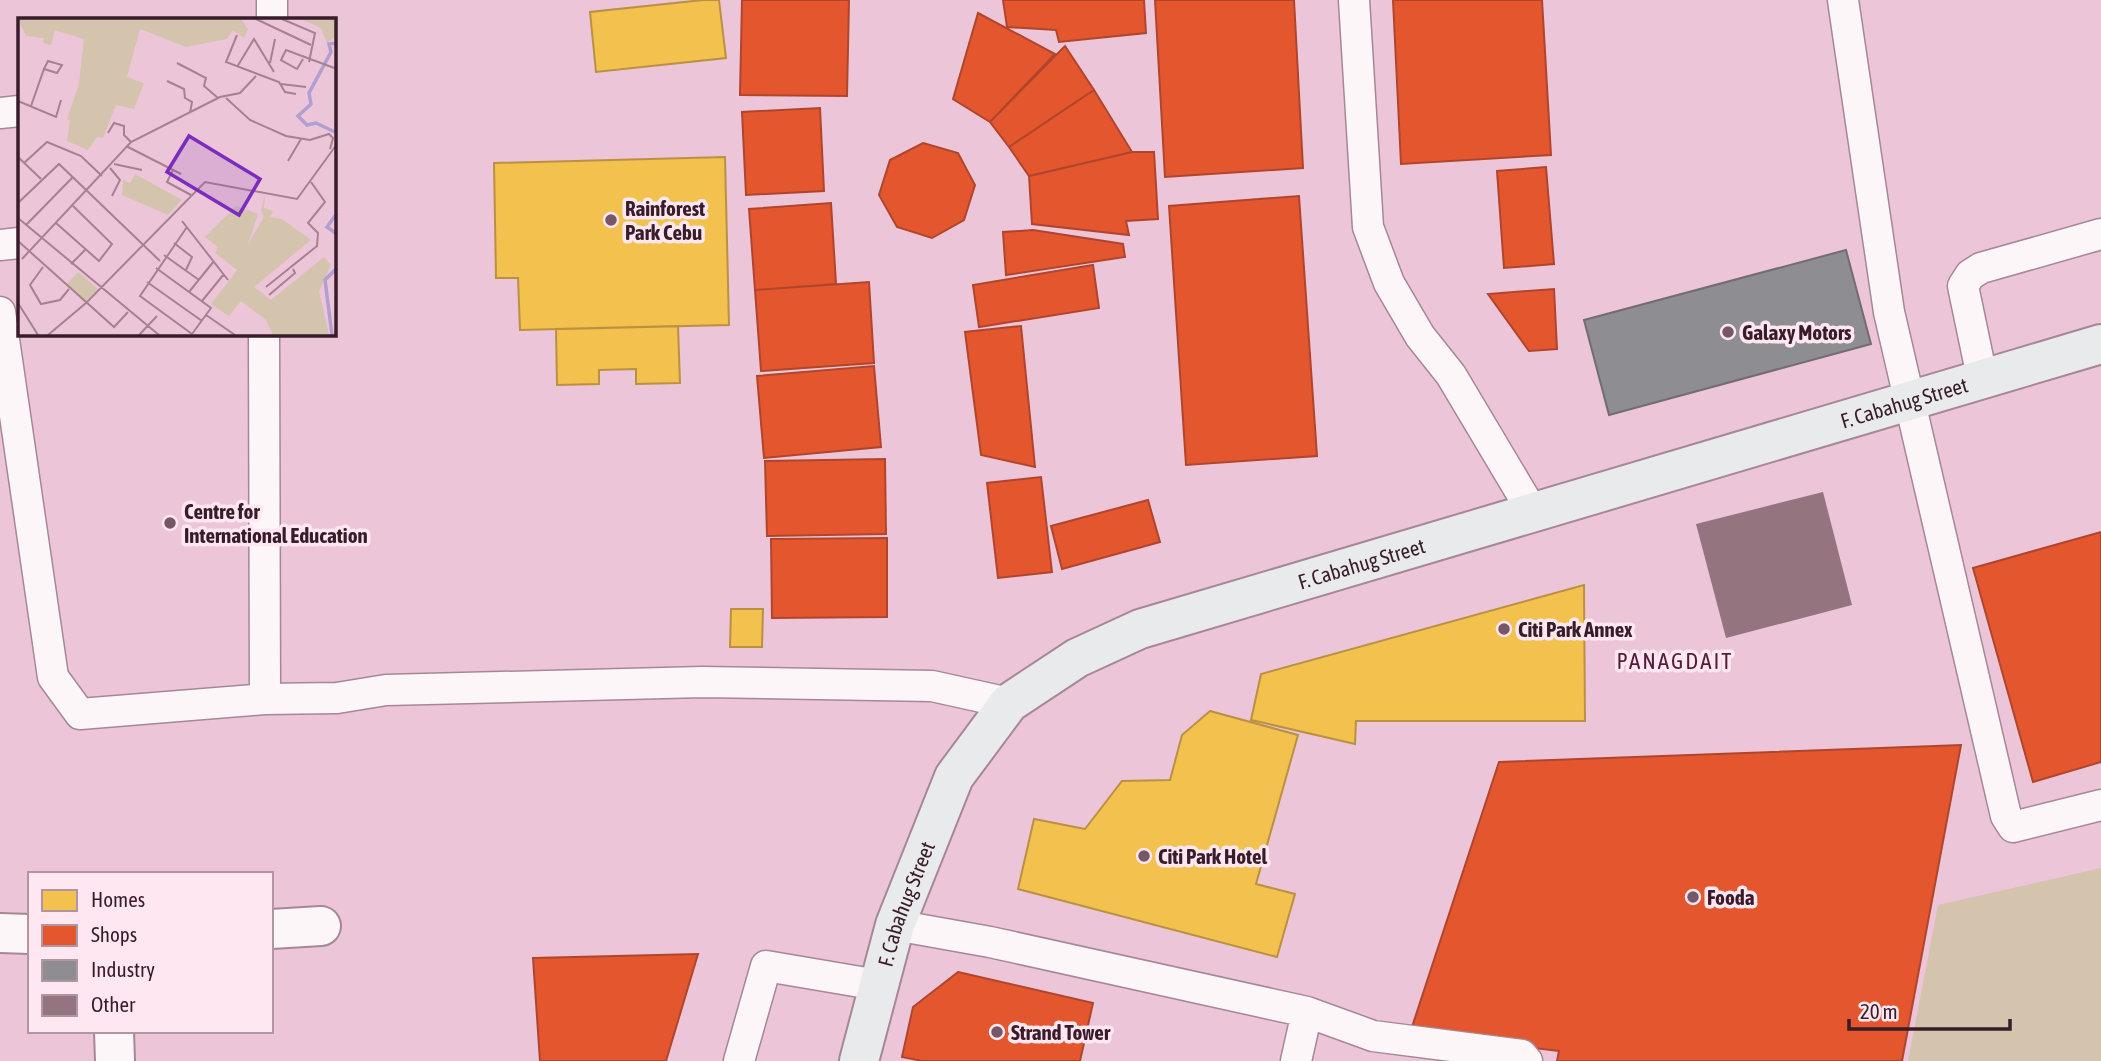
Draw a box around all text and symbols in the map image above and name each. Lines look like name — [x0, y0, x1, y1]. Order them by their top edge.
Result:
inset map — [18, 18, 336, 336]
place label: Rainforest Park Cebu — [625, 196, 705, 244]
marker: Rainforest Park Cebu — [603, 212, 619, 228]
place label: Galaxy Motors — [1742, 320, 1852, 344]
marker: Galaxy Motors — [1720, 324, 1736, 340]
street label: F. Cabahug Street — [1838, 372, 1970, 433]
place label: Centre for International Education — [184, 499, 368, 547]
marker: Centre for International Education — [162, 515, 178, 531]
street label: F. Cabahug Street — [1295, 533, 1428, 594]
place label: Citi Park Annex — [1518, 617, 1633, 641]
marker: Citi Park Annex — [1496, 621, 1512, 637]
district label: PANAGDAIT — [1617, 648, 1733, 674]
street label: F. Cabahug Street — [873, 838, 939, 969]
place label: Citi Park Hotel — [1158, 844, 1267, 868]
marker: Citi Park Hotel — [1136, 848, 1152, 864]
legend — [28, 872, 273, 1033]
place label: Fooda — [1707, 885, 1755, 909]
text: Homes — [91, 887, 145, 911]
marker: Fooda — [1685, 889, 1701, 905]
text: Shops — [91, 922, 137, 946]
text: Industry — [91, 957, 155, 981]
scale bar — [1849, 988, 2010, 1032]
text: Other — [91, 992, 136, 1016]
text: 20 m — [1860, 999, 1898, 1023]
place label: Strand Tower — [1011, 1020, 1111, 1044]
marker: Strand Tower — [989, 1024, 1005, 1040]

